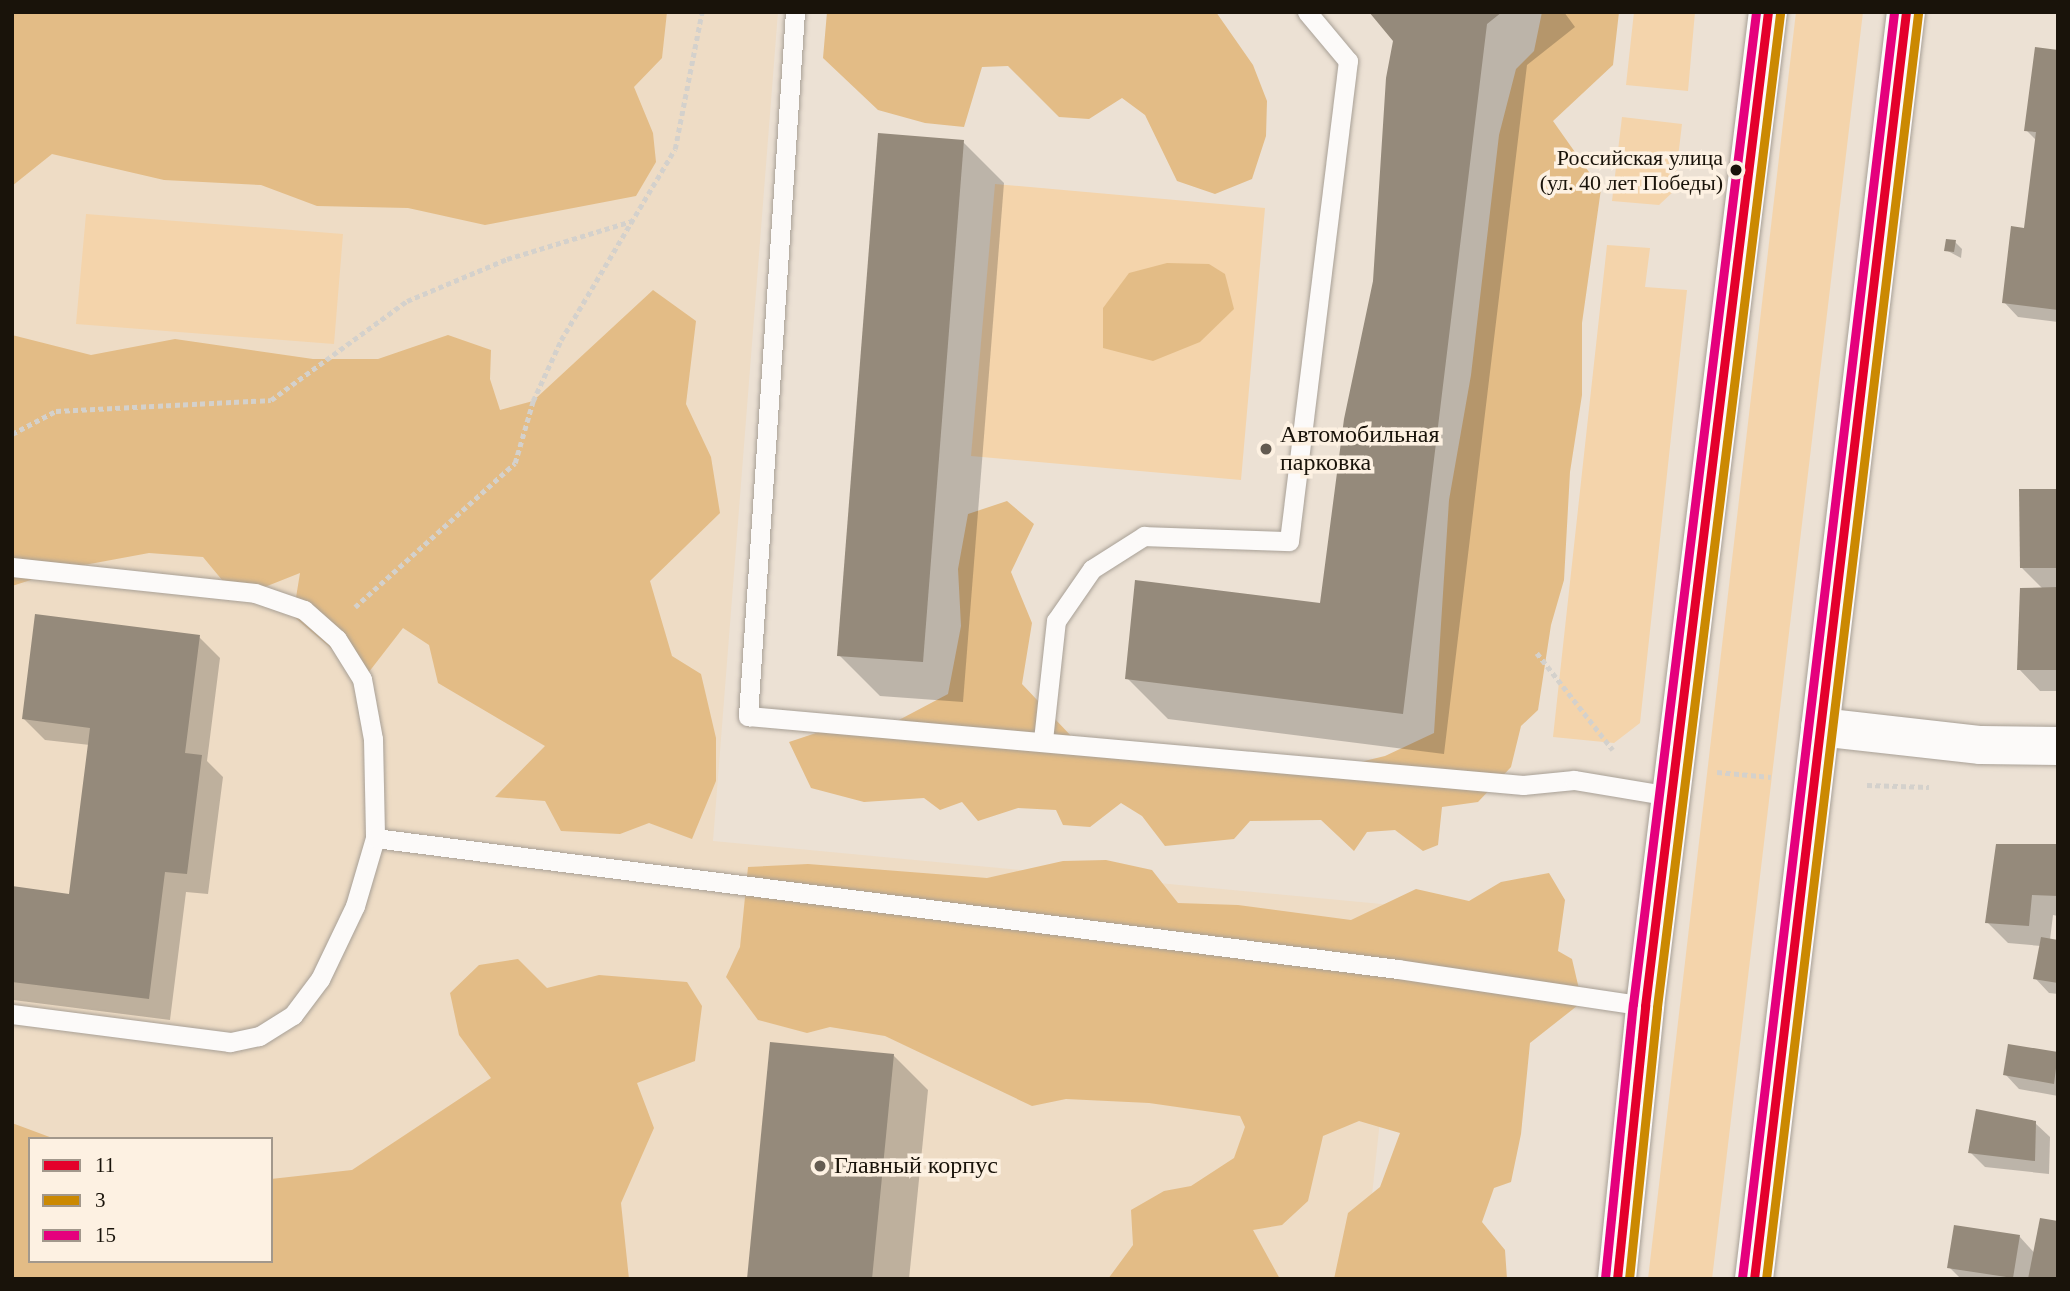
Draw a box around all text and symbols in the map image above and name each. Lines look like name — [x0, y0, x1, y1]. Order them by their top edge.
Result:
place label: Российская улица (ул. 40 лет Победы) — [1540, 144, 1723, 196]
marker: Российская улица (ул. 40 лет Победы) — [1729, 163, 1743, 177]
place label: Автомобильная парковка — [1280, 421, 1439, 477]
marker: Автомобильная парковка — [1258, 441, 1274, 457]
legend — [28, 1137, 273, 1263]
place label: Главный корпус — [834, 1152, 998, 1180]
text: 11 — [95, 1153, 115, 1177]
marker: Главный корпус — [812, 1158, 828, 1174]
text: 3 — [95, 1188, 106, 1212]
text: 15 — [95, 1223, 116, 1247]

